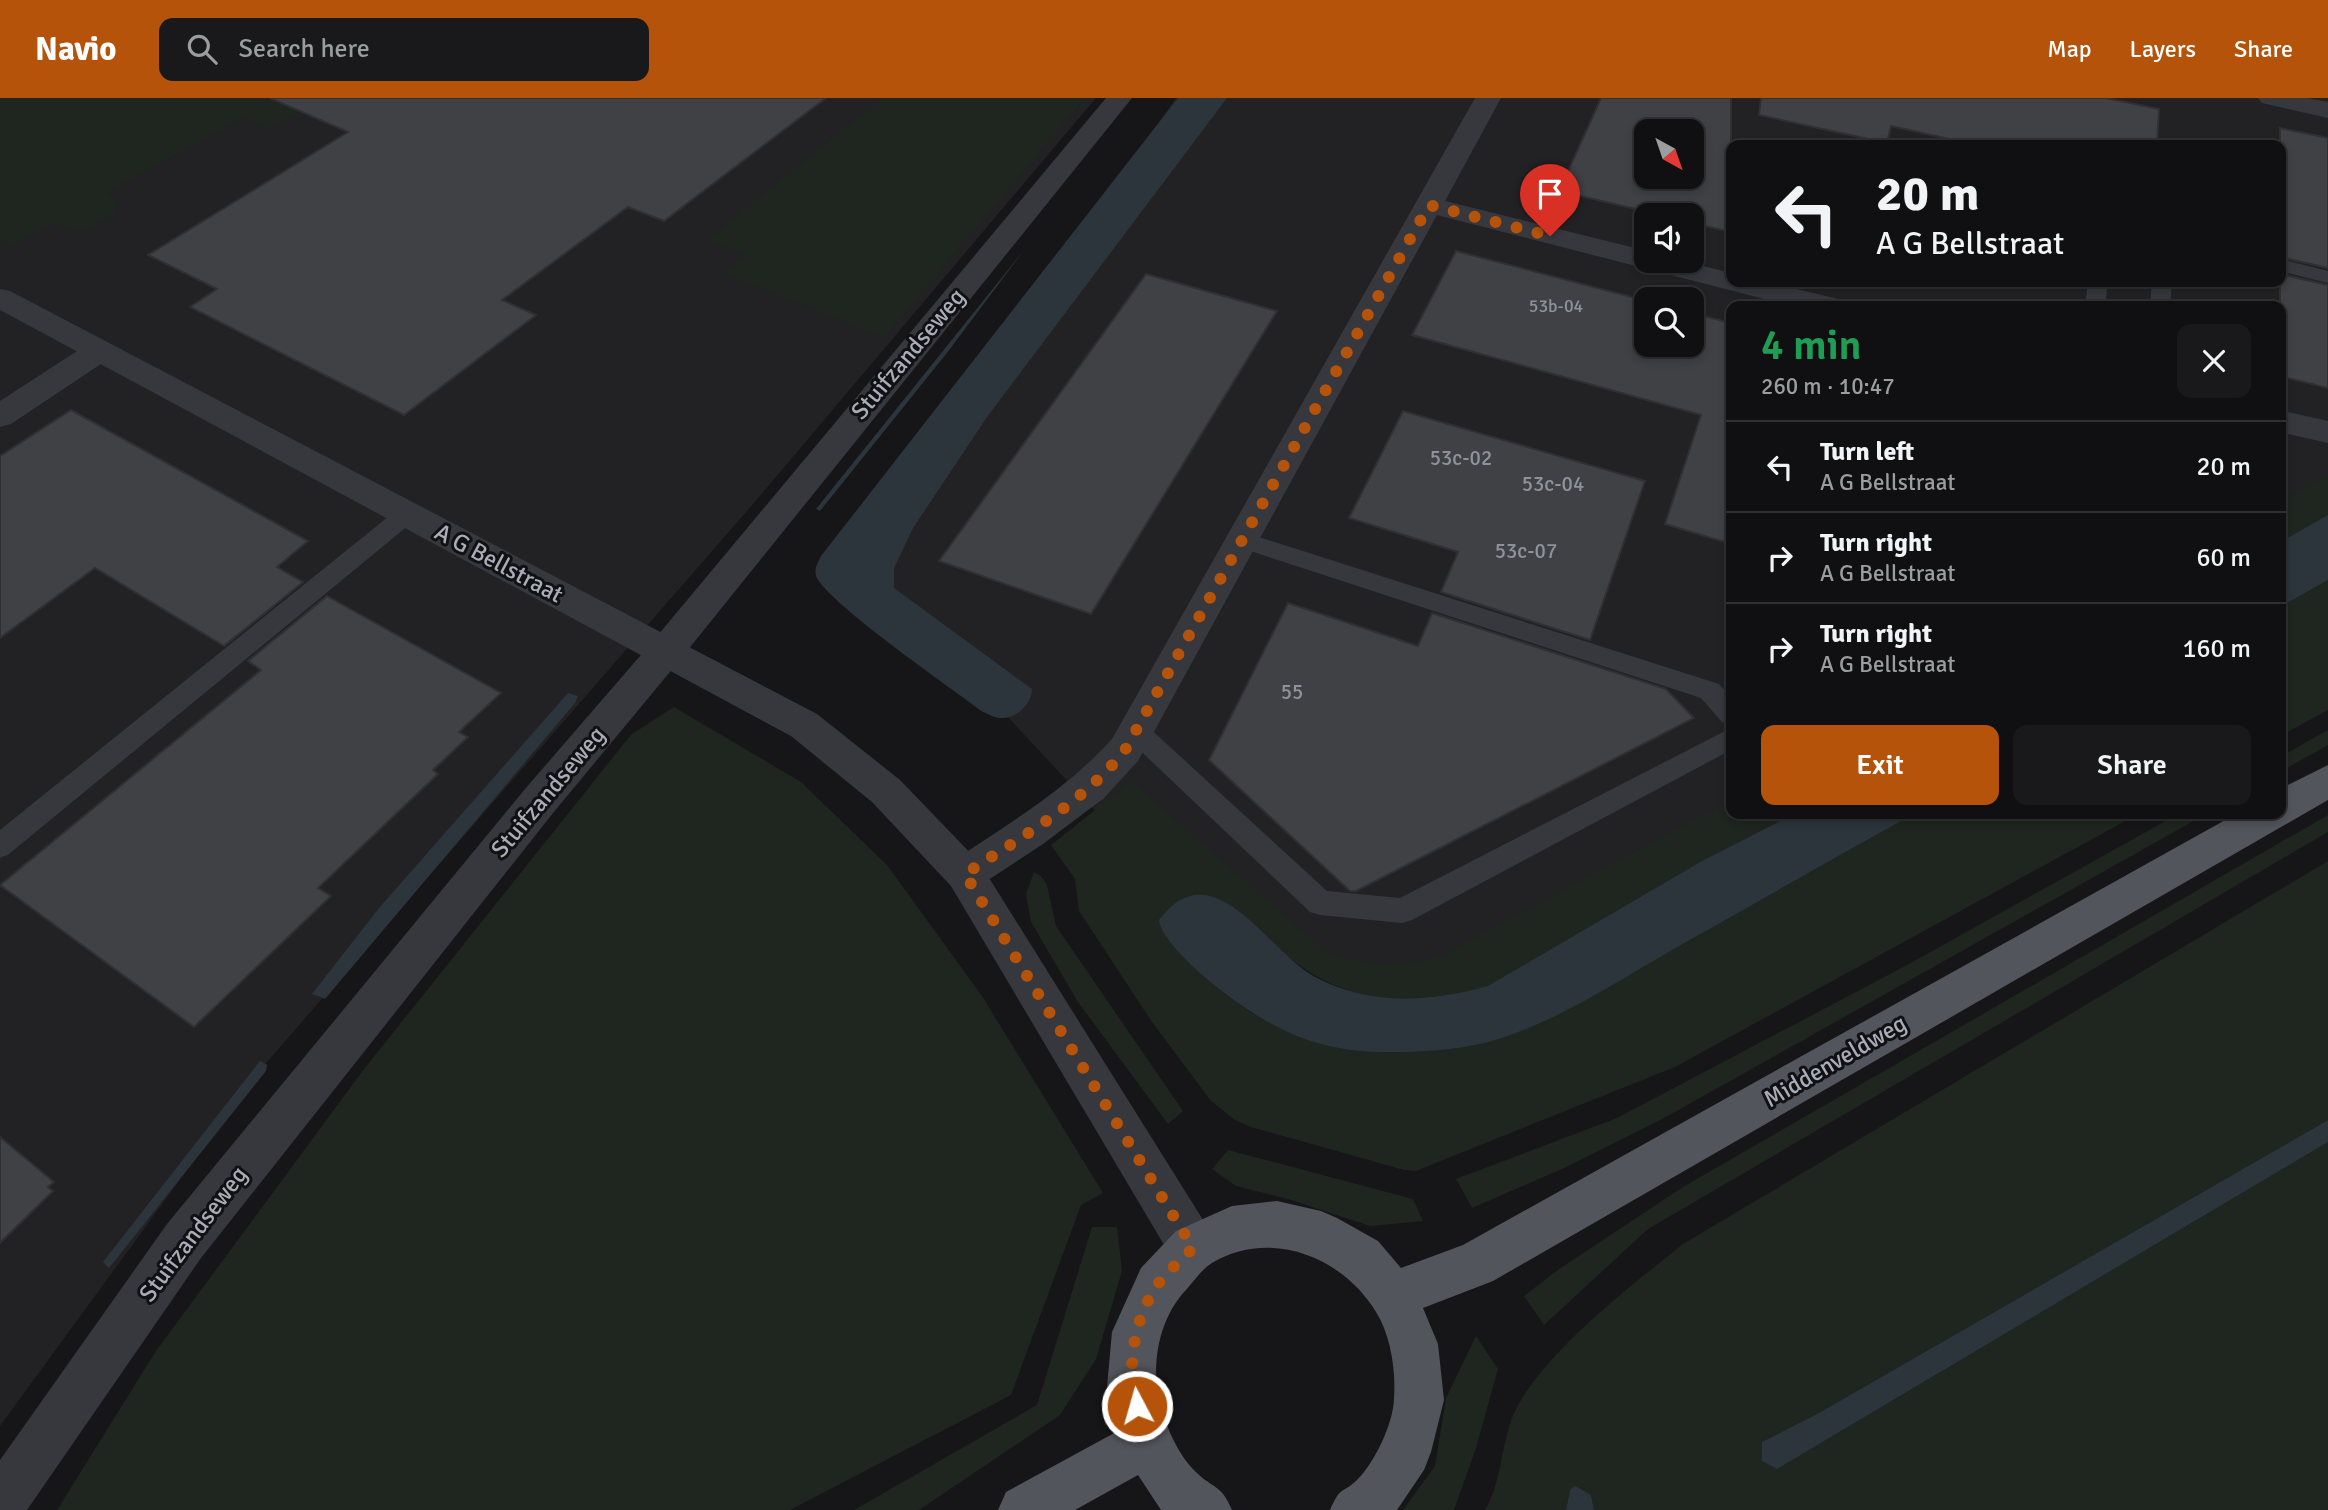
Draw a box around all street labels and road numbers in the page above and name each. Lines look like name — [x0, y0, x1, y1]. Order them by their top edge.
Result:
street label: Stuifzandseweg — [845, 282, 971, 426]
street label: A G Bellstraat — [430, 517, 568, 609]
street label: Stuifzandseweg — [485, 720, 611, 864]
street label: Middenveldweg — [1758, 1008, 1912, 1114]
street label: Stuifzandseweg — [132, 1160, 254, 1308]

